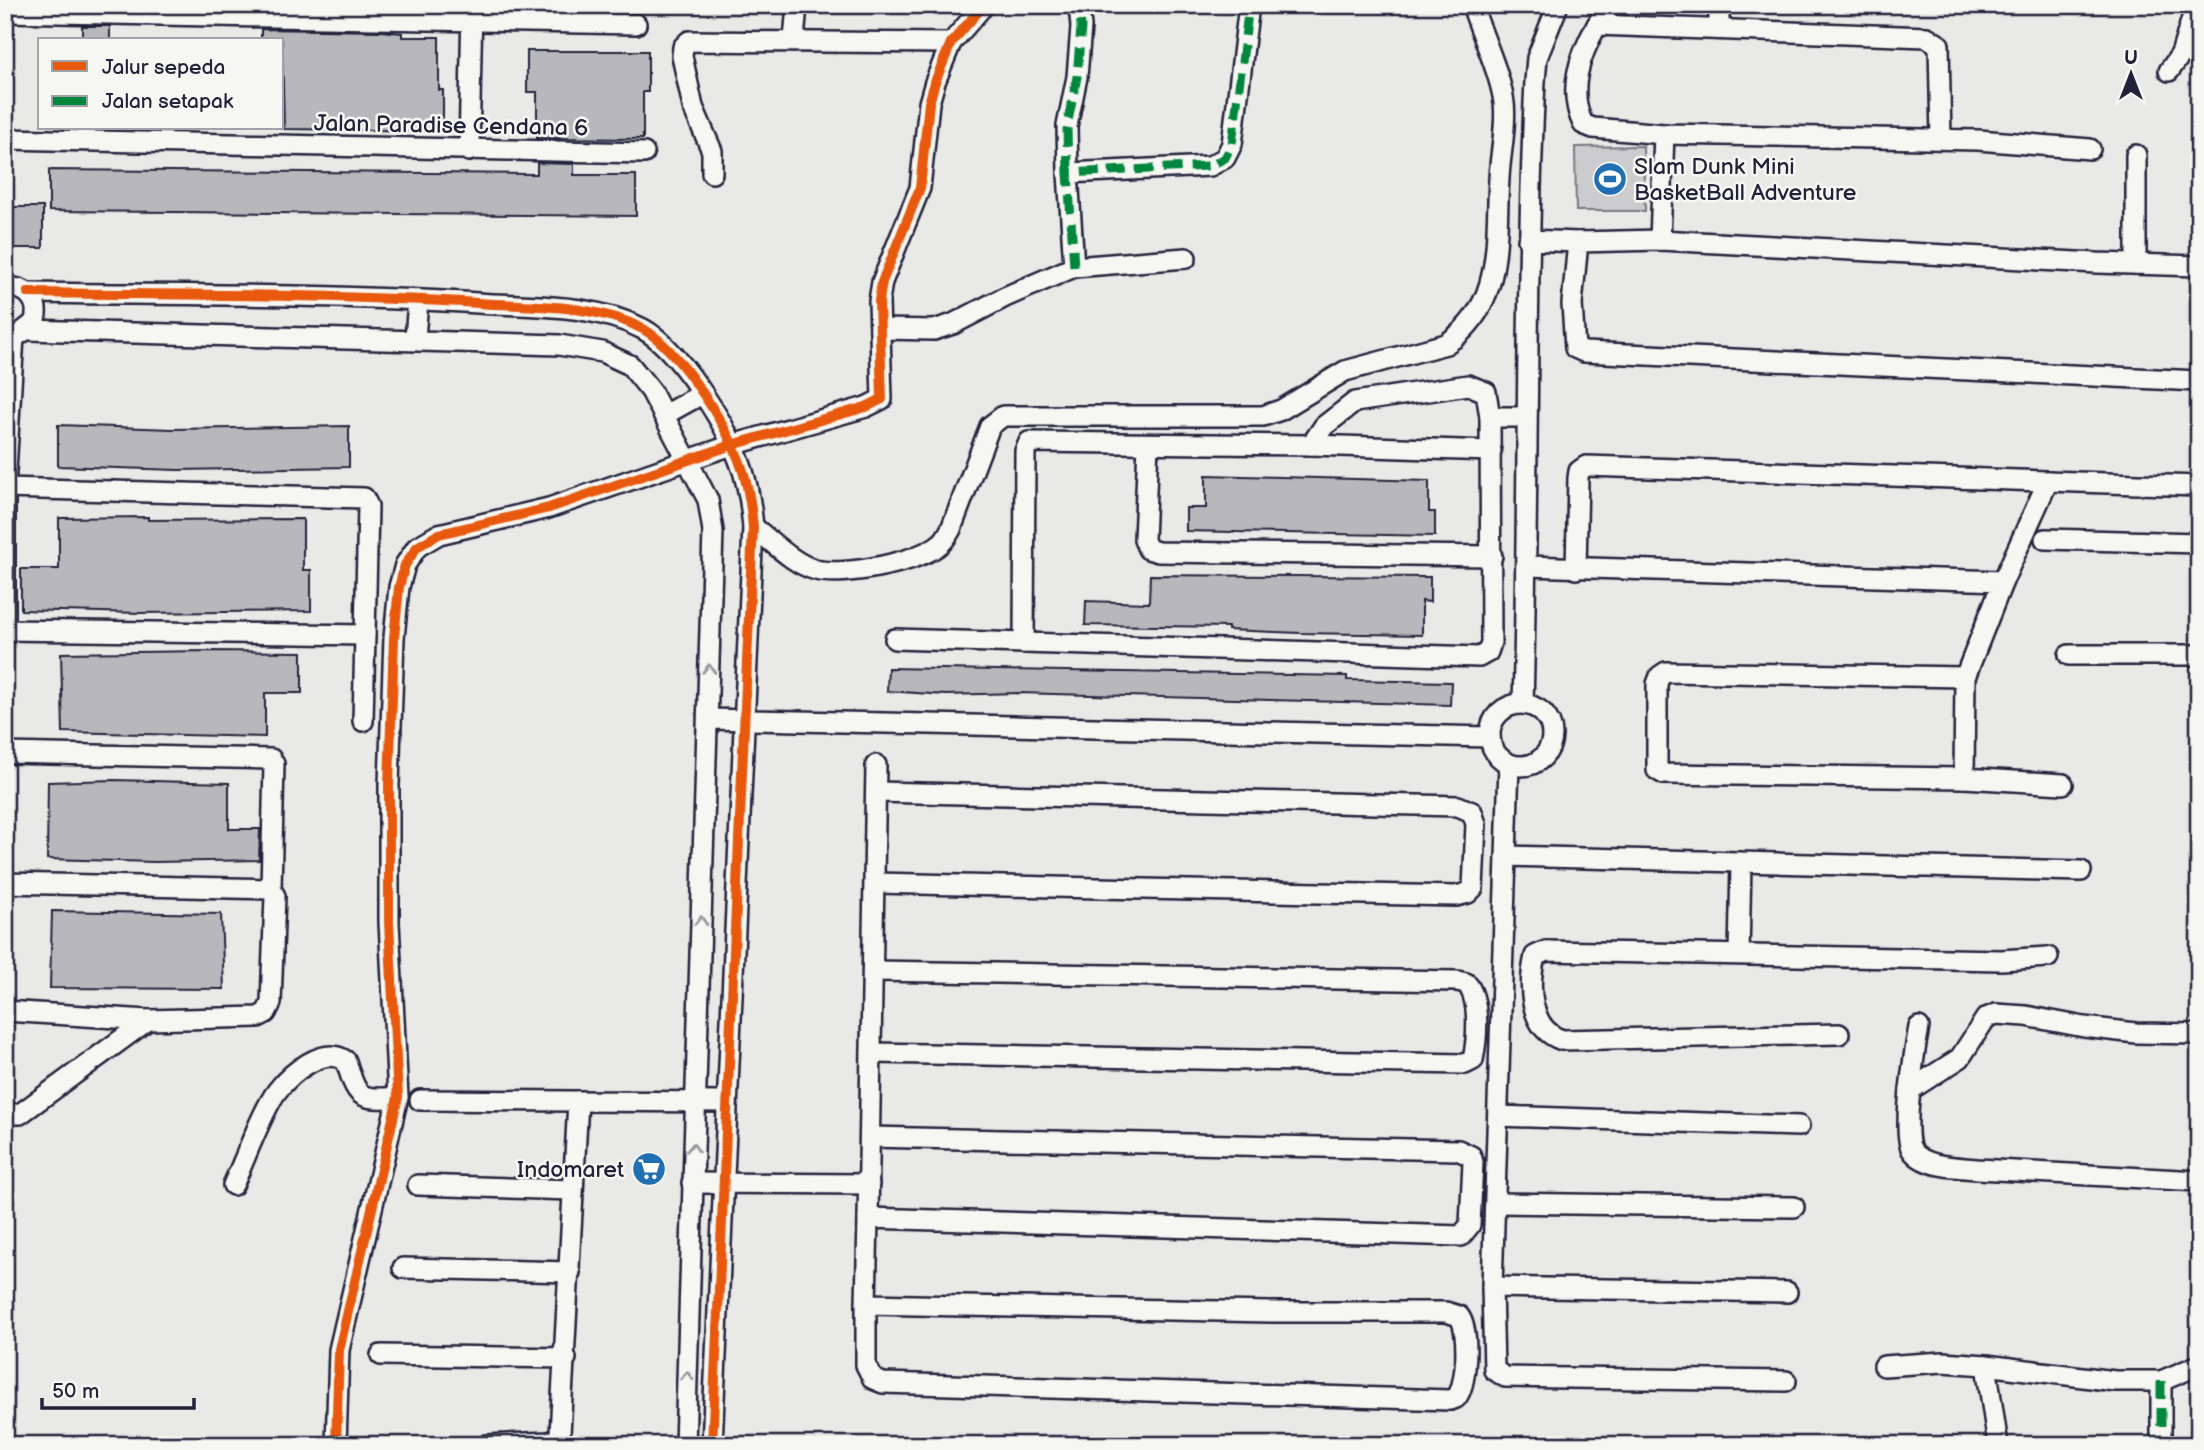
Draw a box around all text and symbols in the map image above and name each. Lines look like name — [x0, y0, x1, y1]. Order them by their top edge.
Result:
legend — [38, 38, 284, 130]
north arrow — [2096, 38, 2166, 108]
text: U — [2124, 47, 2138, 70]
text: Jalur sepeda — [102, 55, 225, 80]
text: Jalan setapak — [102, 89, 234, 114]
street label: Jalan Paradise Cendana 6 — [314, 110, 588, 142]
place label: Slam Dunk Mini BasketBall Adventure — [1634, 153, 1856, 207]
sports icon: Slam Dunk Mini BasketBall Adventure — [1591, 160, 1629, 198]
one-way arrow — [701, 663, 717, 674]
one-way arrow — [693, 915, 708, 926]
one-way arrow — [685, 1142, 700, 1153]
supermarket icon: Indomaret — [630, 1150, 668, 1188]
place label: Indomaret — [517, 1156, 624, 1184]
scale bar — [42, 1366, 194, 1410]
one-way arrow — [679, 1370, 694, 1381]
text: 50 m — [52, 1379, 99, 1404]

